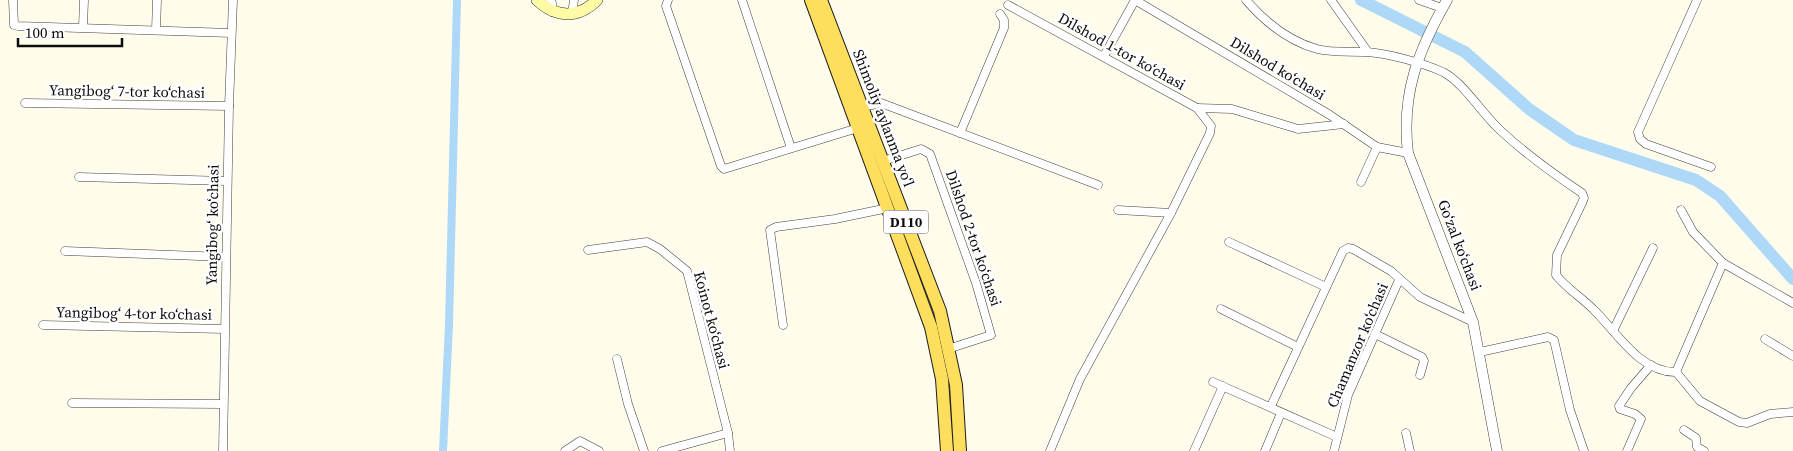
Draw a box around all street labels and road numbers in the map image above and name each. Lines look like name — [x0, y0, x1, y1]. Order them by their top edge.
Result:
street label: Dilshod 1-tor koʻchasi — [1054, 7, 1190, 95]
street label: Dilshod koʻchasi — [1226, 31, 1330, 105]
street label: Shimoliy aylanma yoʻl — [848, 46, 920, 190]
street label: Yangibogʻ 7-tor koʻchasi — [49, 79, 205, 103]
street label: Yangibogʻ koʻchasi — [200, 164, 224, 286]
street label: Dilshod 2-tor koʻchasi — [941, 167, 1007, 309]
street label: Goʻzal koʻchasi — [1433, 197, 1487, 293]
road number: D110 — [884, 210, 928, 233]
street label: Koinot koʻchasi — [689, 269, 735, 371]
street label: Chamanzor koʻchasi — [1321, 279, 1393, 411]
street label: Yangibogʻ 4-tor koʻchasi — [56, 301, 212, 325]

